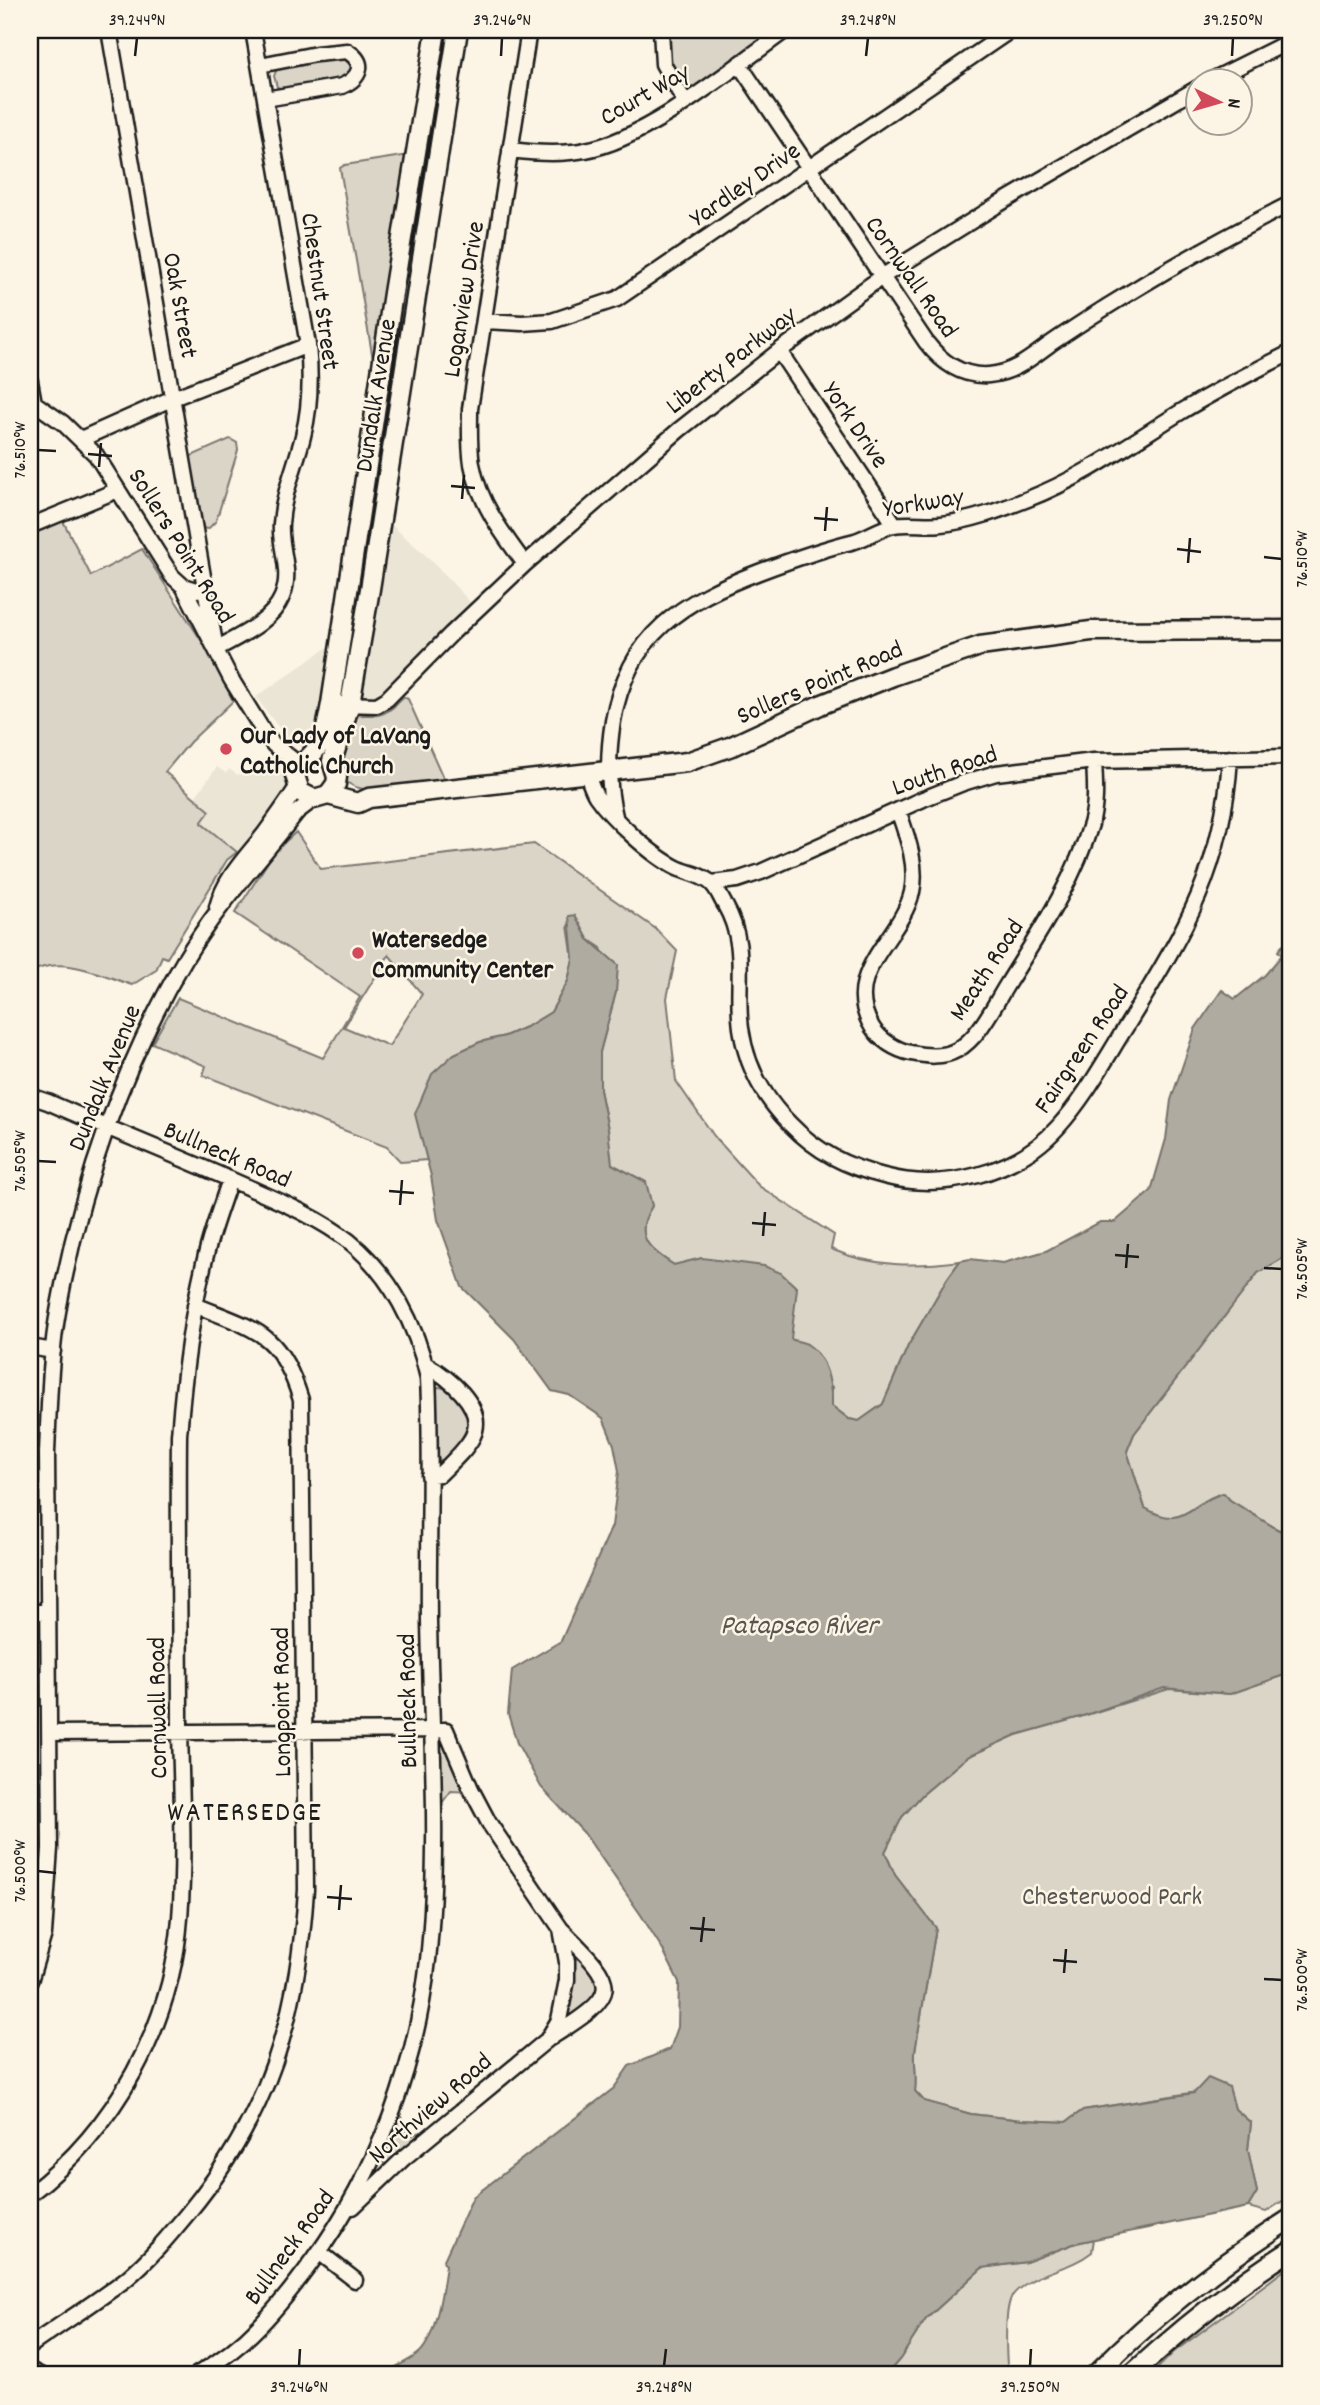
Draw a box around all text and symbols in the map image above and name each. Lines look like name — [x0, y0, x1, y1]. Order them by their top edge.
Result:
text: 39.244°N — [109, 9, 165, 34]
text: 39.246°N — [473, 9, 531, 34]
text: 39.248°N — [840, 9, 896, 34]
text: 39.250°N — [1203, 9, 1263, 34]
street label: Court Way — [594, 55, 698, 137]
north arrow — [1184, 66, 1254, 136]
text: N — [1219, 97, 1246, 109]
street label: Yardley Drive — [683, 134, 809, 238]
street label: Cornwall Road — [854, 209, 966, 347]
street label: Chestnut Street — [289, 210, 348, 373]
street label: Loganview Drive — [435, 219, 496, 380]
street label: Oak Street — [151, 250, 206, 362]
street label: Liberty Parkway — [659, 298, 806, 425]
street label: Dundalk Avenue — [347, 316, 408, 475]
street label: York Drive — [812, 375, 897, 477]
text: 76.510°W — [9, 421, 34, 478]
street label: Sollers Point Road — [117, 462, 243, 632]
street label: Yorkway — [881, 480, 967, 529]
text: 76.510°W — [1291, 530, 1316, 587]
street label: Sollers Point Road — [731, 632, 909, 736]
place label: Our Lady of LaVang Catholic Church — [240, 719, 431, 786]
street label: Louth Road — [887, 737, 1003, 808]
marker: Our Lady of LaVang Catholic Church — [218, 741, 234, 757]
street label: Meath Road — [941, 913, 1035, 1029]
place label: Watersedge Community Center — [372, 923, 554, 990]
marker: Watersedge Community Center — [350, 945, 366, 961]
street label: Fairgreen Road — [1026, 978, 1140, 1122]
street label: Dundalk Avenue — [60, 1000, 152, 1157]
street label: Bullneck Road — [157, 1113, 296, 1200]
text: 76.505°W — [9, 1130, 34, 1192]
text: 76.505°W — [1291, 1238, 1316, 1300]
water label: Patapsco River — [720, 1608, 881, 1648]
street label: Longpoint Road — [264, 1627, 303, 1777]
street label: Bullneck Road — [390, 1633, 429, 1769]
street label: Cornwall Road — [140, 1637, 179, 1779]
district label: WATERSEDGE — [167, 1795, 323, 1835]
text: 76.500°W — [9, 1839, 34, 1902]
park label: Chesterwood Park — [1022, 1880, 1202, 1917]
text: 76.500°W — [1291, 1948, 1316, 2011]
street label: Northview Road — [361, 2045, 502, 2174]
street label: Bullneck Road — [236, 2183, 345, 2314]
text: 39.246°N — [270, 2376, 328, 2401]
text: 39.248°N — [636, 2376, 692, 2401]
text: 39.250°N — [1000, 2376, 1060, 2401]

